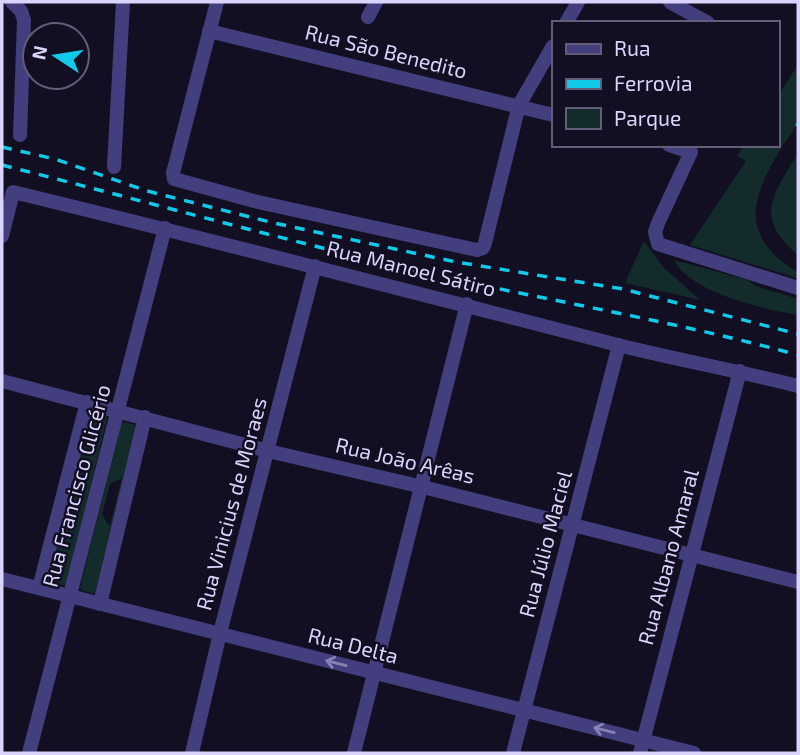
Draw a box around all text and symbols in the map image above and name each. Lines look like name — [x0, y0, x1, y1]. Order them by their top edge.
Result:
street label: Rua São Benedito — [303, 18, 470, 83]
north arrow — [21, 21, 91, 91]
legend — [552, 21, 779, 147]
text: Rua — [614, 35, 650, 60]
text: N — [26, 43, 52, 61]
text: Ferrovia — [614, 70, 693, 95]
text: Parque — [614, 105, 681, 130]
street label: Rua Manoel Sátiro — [324, 234, 499, 301]
street label: Rua Francisco Glicério — [36, 382, 115, 590]
street label: Rua Vinicius de Moraes — [190, 395, 271, 613]
street label: Rua João Arêas — [333, 431, 477, 488]
street label: Rua Albano Amaral — [632, 465, 703, 647]
street label: Rua Júlio Maciel — [513, 467, 576, 620]
street label: Rua Delta — [306, 621, 401, 668]
one-way arrow — [325, 656, 348, 669]
one-way arrow — [594, 723, 616, 736]

